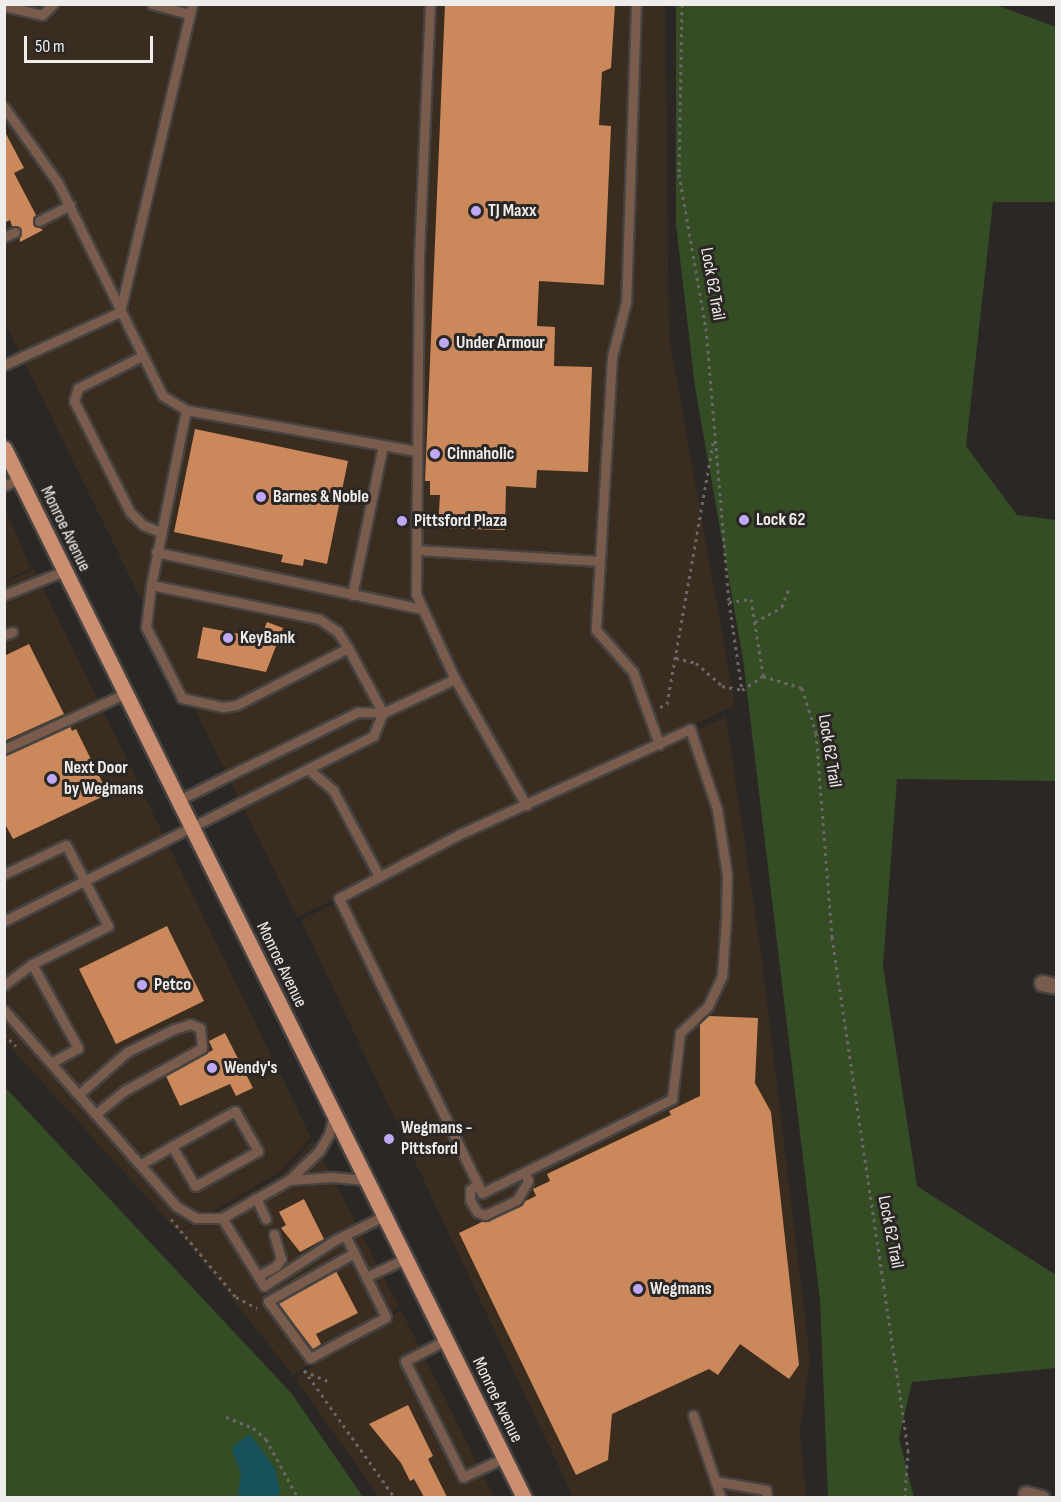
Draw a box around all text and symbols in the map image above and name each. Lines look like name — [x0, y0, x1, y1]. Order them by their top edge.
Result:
scale bar — [27, 24, 156, 62]
text: 50 m — [35, 36, 65, 57]
place label: TJ Maxx — [488, 200, 536, 222]
marker: TJ Maxx — [469, 204, 483, 218]
street label: Lock 62 Trail — [695, 246, 729, 322]
place label: Under Armour — [456, 332, 545, 354]
marker: Under Armour — [437, 336, 451, 350]
place label: Cinnaholic — [447, 443, 514, 465]
marker: Cinnaholic — [428, 447, 442, 461]
street label: Monroe Avenue — [35, 483, 95, 575]
place label: Barnes & Noble — [273, 486, 369, 508]
marker: Barnes & Noble — [254, 490, 268, 504]
place label: Lock 62 — [756, 509, 805, 531]
place label: Pittsford Plaza — [414, 510, 507, 532]
marker: Lock 62 — [737, 513, 751, 527]
marker: Pittsford Plaza — [395, 514, 409, 528]
place label: KeyBank — [240, 627, 295, 649]
marker: KeyBank — [221, 631, 235, 645]
street label: Lock 62 Trail — [813, 713, 845, 789]
place label: Next Door by Wegmans — [64, 758, 144, 800]
marker: Next Door by Wegmans — [45, 772, 59, 786]
street label: Monroe Avenue — [251, 919, 311, 1011]
place label: Petco — [154, 974, 191, 996]
marker: Petco — [135, 978, 149, 992]
place label: Wendy's — [224, 1057, 277, 1079]
marker: Wendy's — [205, 1061, 219, 1075]
place label: Wegmans - Pittsford — [401, 1118, 472, 1160]
marker: Wegmans - Pittsford — [382, 1132, 396, 1146]
street label: Lock 62 Trail — [872, 1194, 908, 1270]
place label: Wegmans — [650, 1278, 712, 1300]
marker: Wegmans — [631, 1282, 645, 1296]
street label: Monroe Avenue — [467, 1354, 527, 1446]

